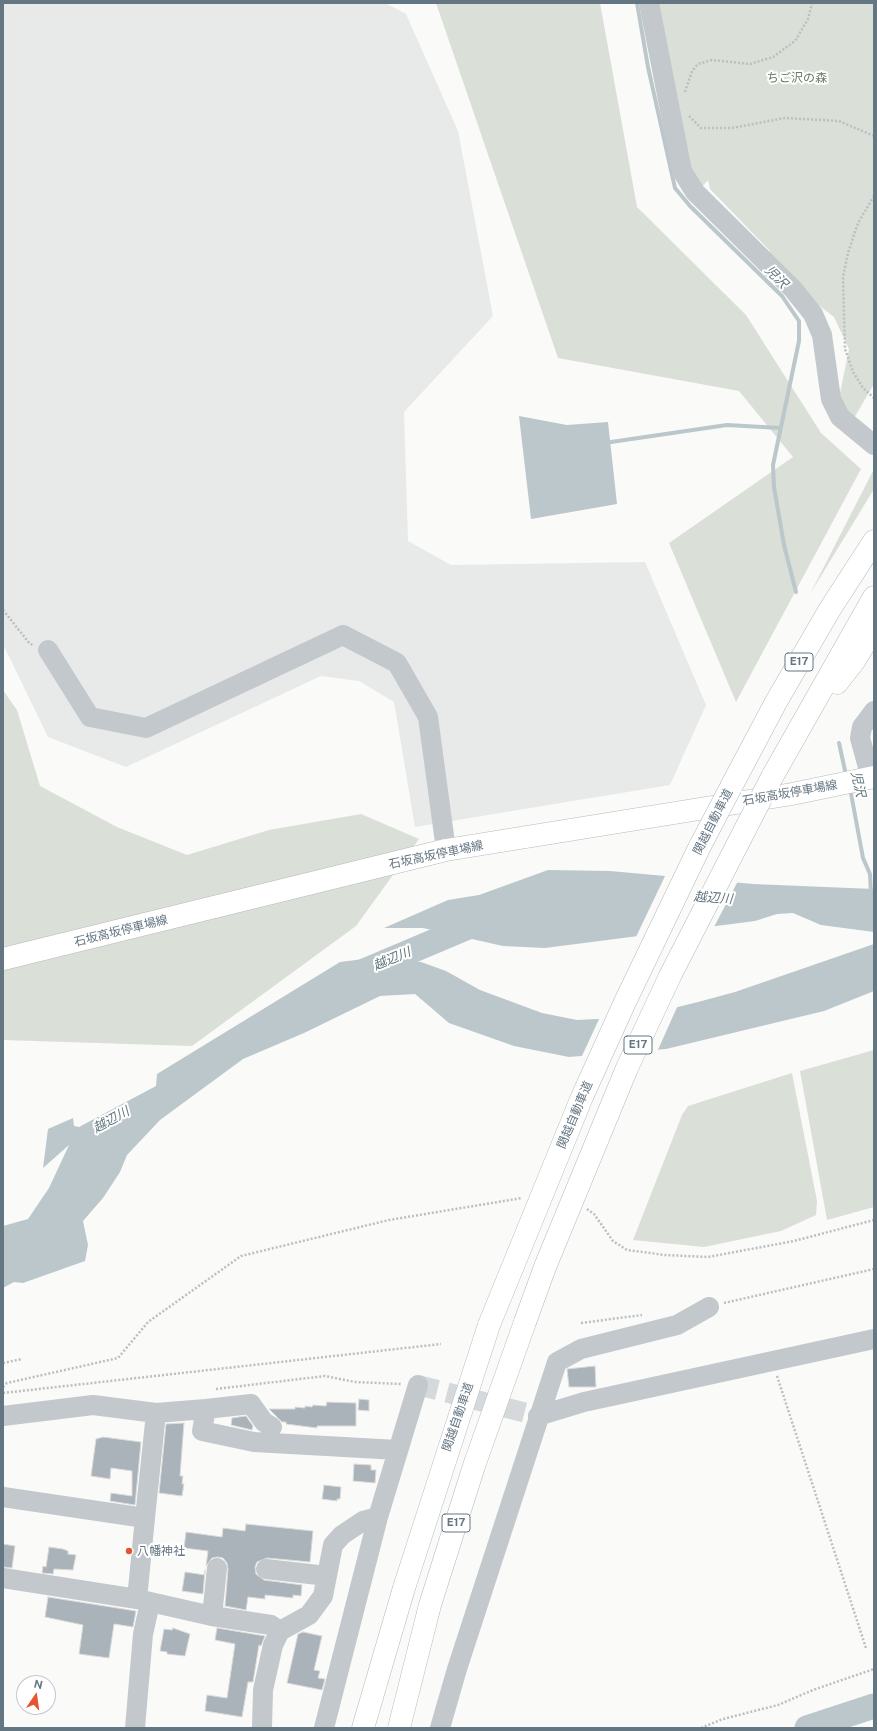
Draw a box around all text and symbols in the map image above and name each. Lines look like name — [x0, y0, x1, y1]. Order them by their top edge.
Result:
park label: ちご沢の森 — [767, 71, 827, 85]
water label: 児沢 — [761, 262, 791, 292]
road number: E17 — [785, 653, 813, 671]
water label: 児沢 — [847, 770, 869, 798]
street label: 石坂高坂停車場線 — [741, 778, 839, 808]
street label: 関越自動車道 — [690, 787, 736, 857]
street label: 石坂高坂停車場線 — [388, 838, 484, 872]
water label: 越辺川 — [693, 889, 733, 907]
street label: 石坂高坂停車場線 — [73, 912, 169, 950]
water label: 越辺川 — [371, 944, 413, 974]
road number: E17 — [624, 1036, 652, 1054]
street label: 関越自動車道 — [554, 1079, 596, 1151]
water label: 越辺川 — [90, 1104, 132, 1136]
street label: 関越自動車道 — [439, 1381, 477, 1453]
road number: E17 — [442, 1514, 470, 1532]
place label: 八幡神社 — [137, 1544, 185, 1558]
marker: 八幡神社 — [124, 1546, 134, 1556]
north arrow — [16, 1675, 56, 1715]
text: N — [33, 1677, 44, 1691]

